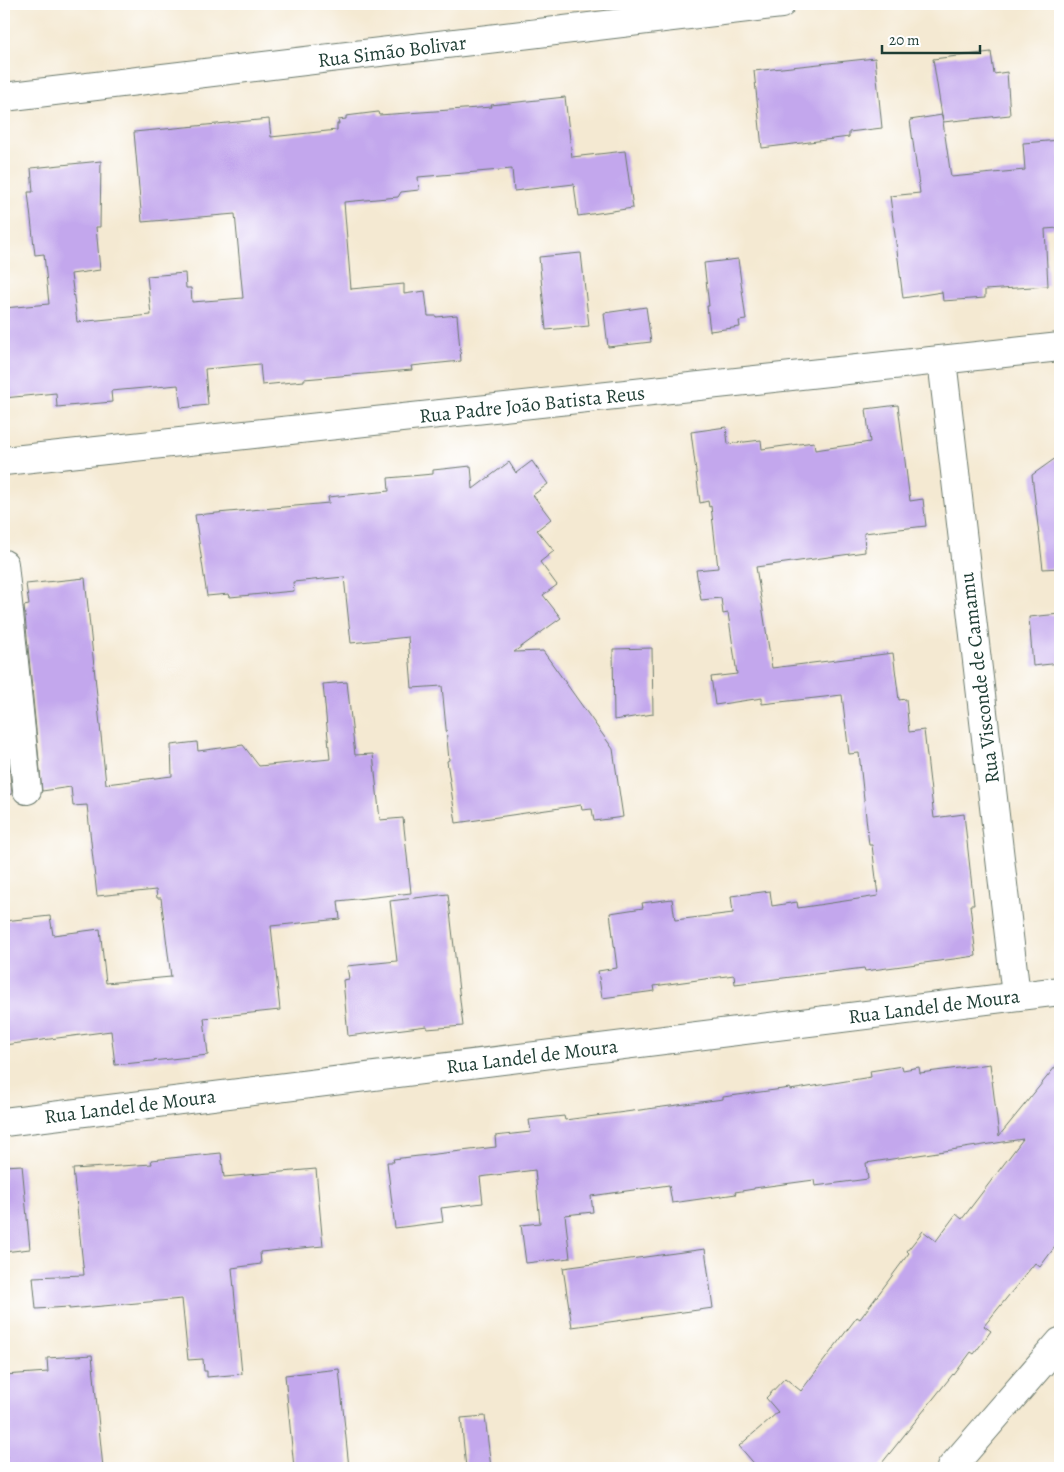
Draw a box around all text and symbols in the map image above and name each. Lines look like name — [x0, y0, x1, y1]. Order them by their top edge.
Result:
scale bar — [882, 22, 979, 54]
street label: Rua Simão Bolivar — [316, 29, 468, 74]
text: 20 m — [889, 30, 920, 50]
street label: Rua Padre João Batista Reus — [418, 379, 646, 430]
street label: Rua Visconde de Camamu — [953, 571, 1006, 785]
street label: Rua Landel de Moura — [847, 983, 1022, 1030]
street label: Rua Landel de Moura — [445, 1033, 620, 1080]
street label: Rua Landel de Moura — [43, 1083, 218, 1130]

